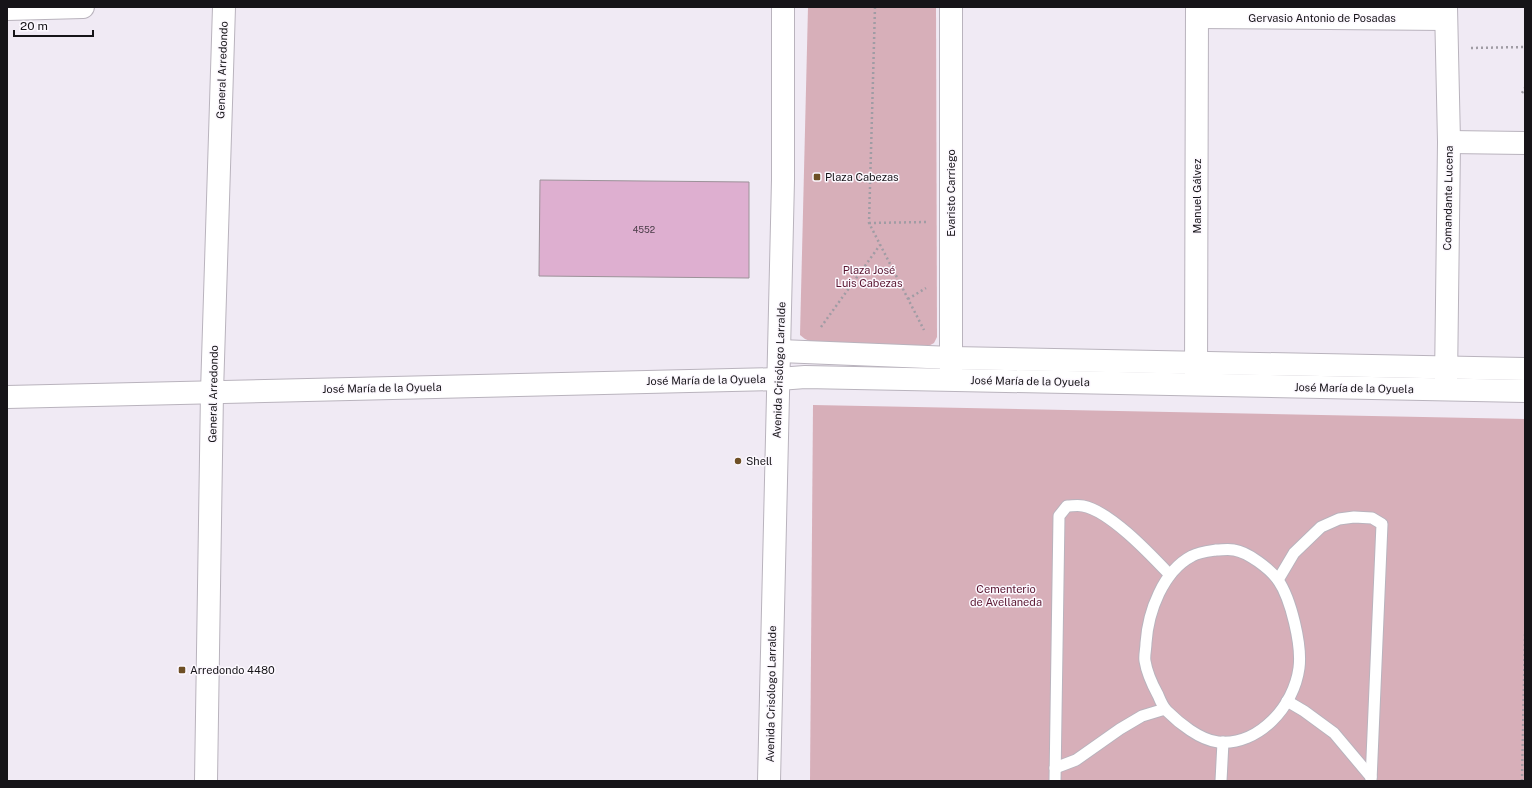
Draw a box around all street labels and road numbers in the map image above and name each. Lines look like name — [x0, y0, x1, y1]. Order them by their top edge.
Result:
street label: Gervasio Antonio de Posadas — [1248, 12, 1396, 24]
street label: General Arredondo — [214, 21, 230, 119]
street label: Comandante Lucena — [1441, 146, 1455, 250]
street label: Evaristo Carriego — [945, 149, 957, 237]
street label: Manuel Gálvez — [1191, 159, 1203, 233]
street label: Avenida Crisólogo Larralde — [771, 301, 787, 439]
street label: General Arredondo — [206, 345, 220, 443]
street label: José María de la Oyuela — [646, 373, 766, 387]
street label: José María de la Oyuela — [970, 374, 1090, 388]
street label: José María de la Oyuela — [322, 381, 442, 395]
street label: José María de la Oyuela — [1294, 381, 1414, 395]
street label: Avenida Crisólogo Larralde — [764, 625, 778, 763]

